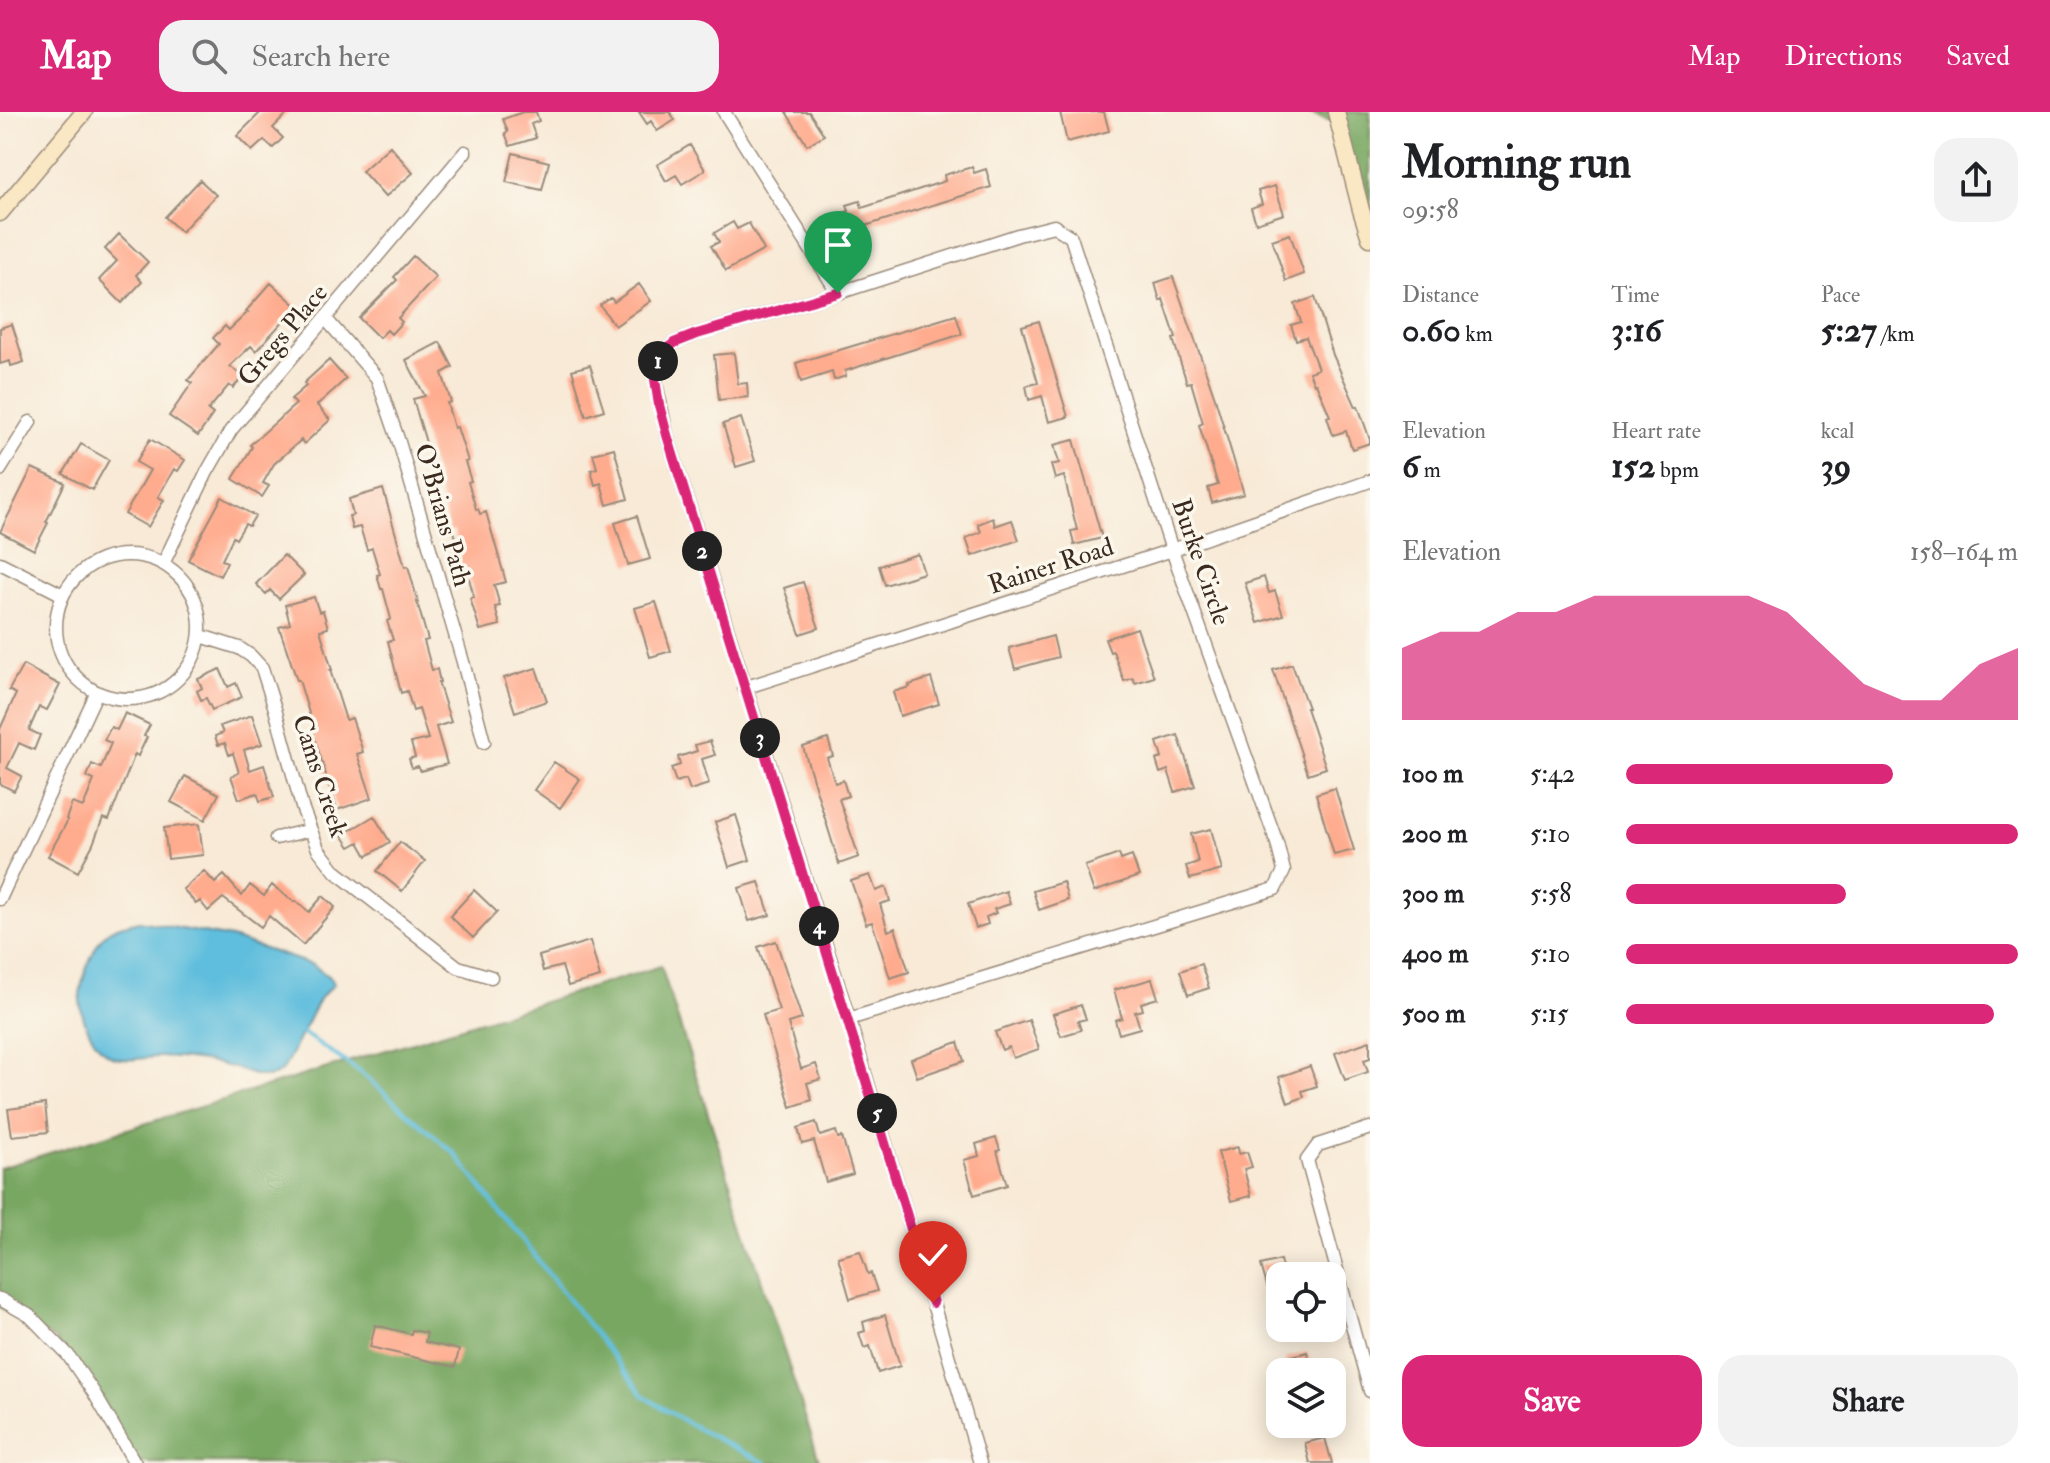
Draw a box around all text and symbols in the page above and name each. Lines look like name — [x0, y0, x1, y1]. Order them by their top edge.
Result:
search box — [159, 20, 719, 92]
text: Map — [40, 32, 111, 80]
icon: search — [187, 34, 231, 78]
text: Search here — [251, 38, 390, 75]
text: Map — [1688, 39, 1741, 74]
text: Directions — [1785, 39, 1902, 74]
text: Saved — [1946, 39, 2010, 74]
text: Morning run — [1402, 136, 1631, 191]
button: share — [1934, 138, 2018, 222]
text: 09:58 — [1402, 194, 1459, 226]
pin — [804, 211, 872, 293]
icon: arrive — [816, 223, 860, 267]
street label: Gregs Place — [231, 277, 335, 393]
text: Distance — [1402, 281, 1479, 309]
text: Time — [1611, 281, 1659, 309]
text: Pace — [1821, 281, 1860, 309]
text: 0.60 — [1402, 309, 1461, 352]
text: 3:16 — [1611, 309, 1662, 352]
text: 5:27 — [1821, 309, 1877, 352]
text: km — [1461, 320, 1493, 348]
text: /km — [1877, 320, 1915, 348]
pin: 1 — [638, 341, 678, 381]
text: 1 — [654, 347, 662, 375]
text: Elevation — [1402, 417, 1486, 445]
text: Heart rate — [1611, 417, 1701, 445]
text: kcal — [1821, 417, 1854, 445]
street label: O'Brians Path — [407, 440, 479, 590]
text: 6 — [1402, 445, 1419, 488]
text: 152 — [1611, 445, 1655, 488]
text: 39 — [1821, 445, 1851, 488]
text: m — [1419, 456, 1441, 484]
text: bpm — [1655, 456, 1699, 484]
street label: Burke Circle — [1164, 495, 1238, 630]
pin: 2 — [682, 531, 722, 571]
street label: Rainer Road — [984, 531, 1118, 601]
text: Elevation — [1402, 536, 1501, 568]
text: 158–164 m — [1910, 536, 2018, 568]
text: 2 — [696, 537, 708, 565]
street label: Cams Creek — [285, 711, 355, 842]
pin: 3 — [740, 718, 780, 758]
text: 3 — [756, 724, 764, 752]
text: 100 m — [1402, 758, 1463, 790]
text: 5:42 — [1530, 758, 1575, 790]
text: 200 m — [1402, 818, 1467, 850]
text: 5:10 — [1530, 818, 1570, 850]
text: 300 m — [1402, 878, 1464, 910]
text: 5:58 — [1530, 878, 1572, 910]
pin: 4 — [799, 906, 839, 946]
text: 4 — [813, 912, 825, 940]
text: 400 m — [1402, 938, 1468, 970]
text: 5:10 — [1530, 938, 1570, 970]
text: 500 m — [1402, 998, 1466, 1030]
text: 5:15 — [1530, 998, 1569, 1030]
pin: 5 — [857, 1093, 897, 1133]
text: 5 — [872, 1099, 882, 1127]
pin — [899, 1221, 967, 1303]
icon: check — [911, 1233, 955, 1277]
map controls — [1266, 1262, 1346, 1438]
button: locate — [1266, 1262, 1346, 1342]
button: Save — [1402, 1355, 1702, 1447]
button: Share — [1718, 1355, 2018, 1447]
button: layers — [1266, 1358, 1346, 1438]

